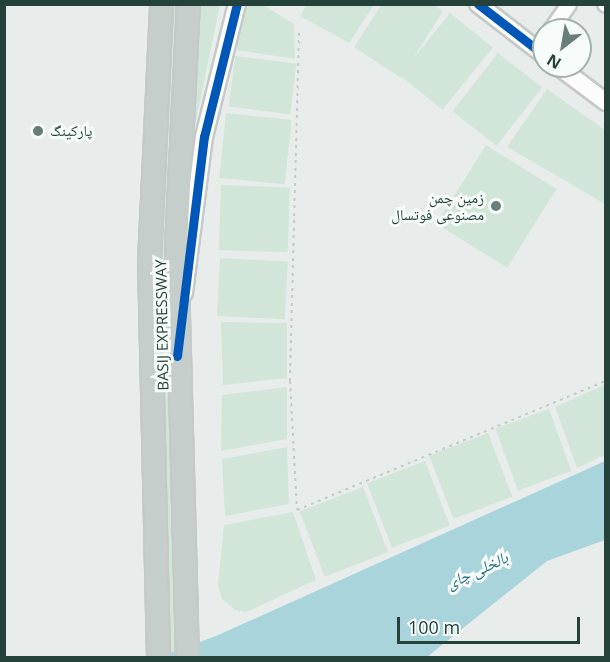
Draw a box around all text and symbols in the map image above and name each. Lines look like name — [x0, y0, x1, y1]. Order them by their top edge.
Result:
north arrow — [532, 18, 592, 78]
text: N — [543, 49, 565, 74]
place label: پارکینگ — [50, 122, 92, 140]
marker: پارکینگ — [31, 124, 45, 138]
place label: زمین چمن مصنوعی فوتسال — [391, 188, 484, 223]
marker: زمین چمن مصنوعی فوتسال — [489, 199, 503, 213]
street label: BASIJ EXPRESSWAY — [152, 259, 172, 391]
water label: بالخلی چای — [443, 547, 511, 593]
scale bar — [400, 605, 583, 643]
text: 100 m — [408, 615, 460, 639]

